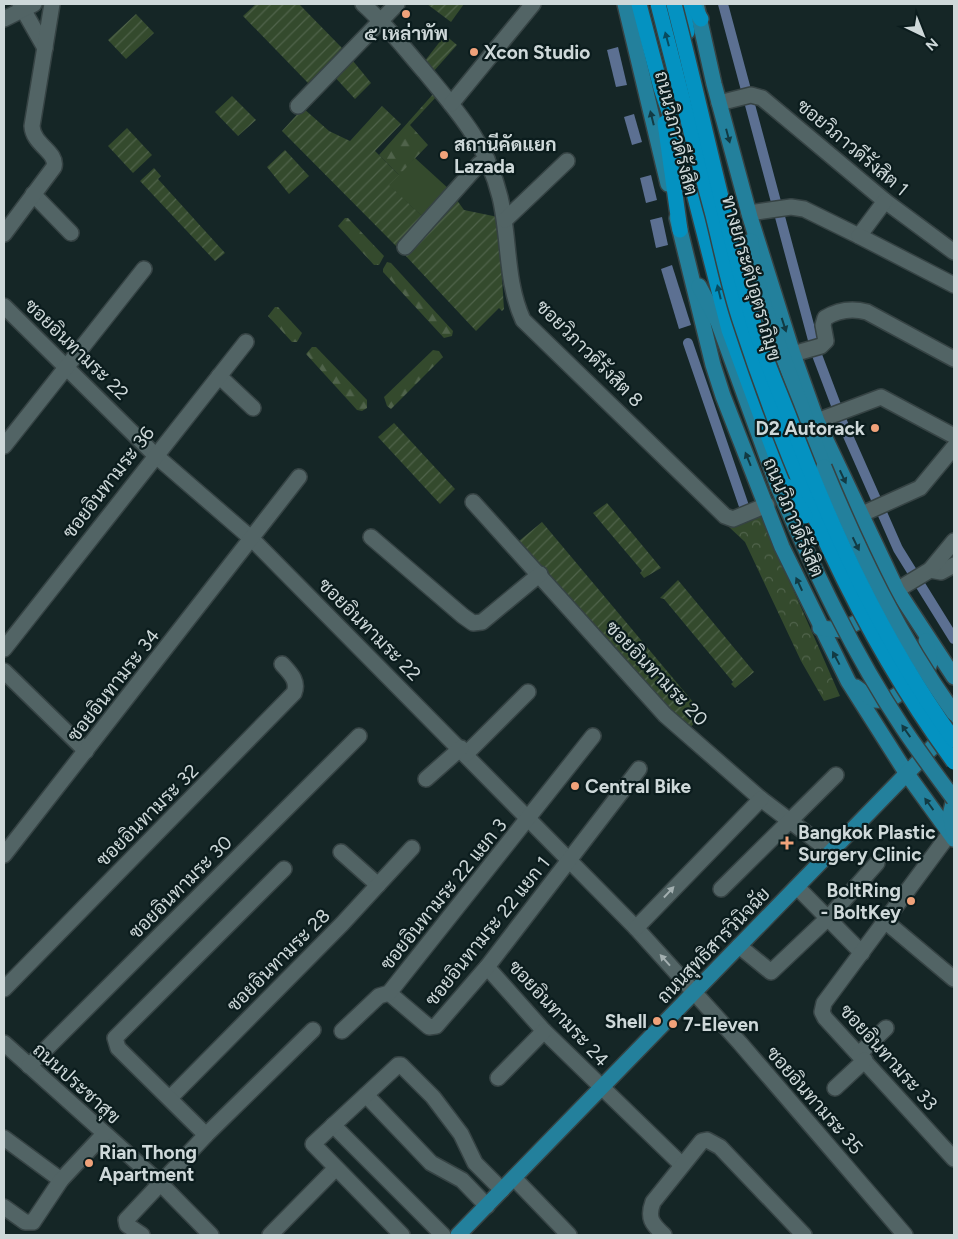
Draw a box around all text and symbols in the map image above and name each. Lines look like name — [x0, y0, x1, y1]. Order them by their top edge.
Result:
marker: ๕ เหล่าทัพ — [400, 8, 412, 20]
north arrow — [898, 10, 948, 60]
place label: ๕ เหล่าทัพ — [364, 22, 448, 45]
one-way arrow — [663, 32, 671, 47]
text: N — [922, 34, 941, 54]
place label: Xcon Studio — [484, 41, 590, 64]
marker: Xcon Studio — [468, 46, 480, 58]
street label: ถนนวิภาวดีรังสิต — [650, 68, 704, 198]
street label: ซอยวิภาวดีรังสิต 1 — [792, 93, 914, 201]
one-way arrow — [648, 111, 656, 126]
one-way arrow — [725, 129, 733, 144]
place label: สถานีคัดแยก Lazada — [454, 132, 557, 178]
marker: สถานีคัดแยก Lazada — [438, 149, 450, 161]
street label: ทางยกระดับอุตราภิมุข — [716, 193, 786, 364]
one-way arrow — [715, 284, 723, 299]
street label: ซอยอินทามระ 22 — [20, 294, 133, 405]
street label: ซอยวิภาวดีรังสิต 8 — [531, 294, 649, 412]
one-way arrow — [781, 318, 788, 333]
place label: D2 Autorack — [755, 417, 866, 440]
street label: ซอยอินทามระ 36 — [58, 422, 159, 543]
marker: D2 Autorack — [869, 422, 881, 434]
one-way arrow — [744, 451, 752, 466]
street label: ถนนวิภาวดีรังสิต — [758, 454, 830, 580]
one-way arrow — [839, 470, 847, 484]
one-way arrow — [852, 537, 860, 551]
street label: ซอยอินทามระ 22 — [314, 573, 426, 685]
one-way arrow — [795, 577, 803, 591]
street label: ซอยอินทามระ 20 — [601, 616, 713, 731]
street label: ซอยอินทามระ 34 — [62, 624, 165, 746]
one-way arrow — [832, 650, 840, 665]
one-way arrow — [901, 725, 910, 738]
street label: ซอยอินทามระ 32 — [91, 759, 203, 871]
place label: Central Bike — [585, 775, 692, 798]
marker: Central Bike — [569, 780, 581, 792]
one-way arrow — [924, 797, 934, 810]
street label: ซอยอินทามระ 22 แยก 3 — [375, 814, 512, 975]
place label: Bangkok Plastic Surgery Clinic — [798, 821, 936, 866]
street label: ซอยอินทามระ 30 — [124, 831, 237, 944]
marker: Bangkok Plastic Surgery Clinic — [780, 836, 794, 850]
street label: ซอยอินทามระ 22 แยก 1 — [420, 852, 555, 1011]
place label: BoltRing - BoltKey — [821, 879, 901, 924]
street label: ถนนสุทธิสารวินิจฉัย — [652, 882, 775, 1009]
one-way arrow — [663, 887, 675, 899]
marker: BoltRing - BoltKey — [905, 895, 917, 907]
street label: ซอยอินทามระ 28 — [222, 904, 335, 1017]
street label: ซอยอินทามระ 24 — [504, 955, 614, 1071]
one-way arrow — [659, 955, 671, 967]
street label: ซอยอินทามระ 33 — [835, 999, 942, 1115]
place label: Shell — [605, 1010, 647, 1033]
place label: 7-Eleven — [683, 1013, 759, 1036]
marker: Shell — [651, 1015, 663, 1027]
marker: 7-Eleven — [667, 1018, 679, 1030]
street label: ถนนประชาสุข — [27, 1038, 125, 1129]
street label: ซอยอินทามระ 35 — [761, 1042, 868, 1159]
place label: Rian Thong Apartment — [99, 1141, 197, 1186]
marker: Rian Thong Apartment — [83, 1157, 95, 1169]

